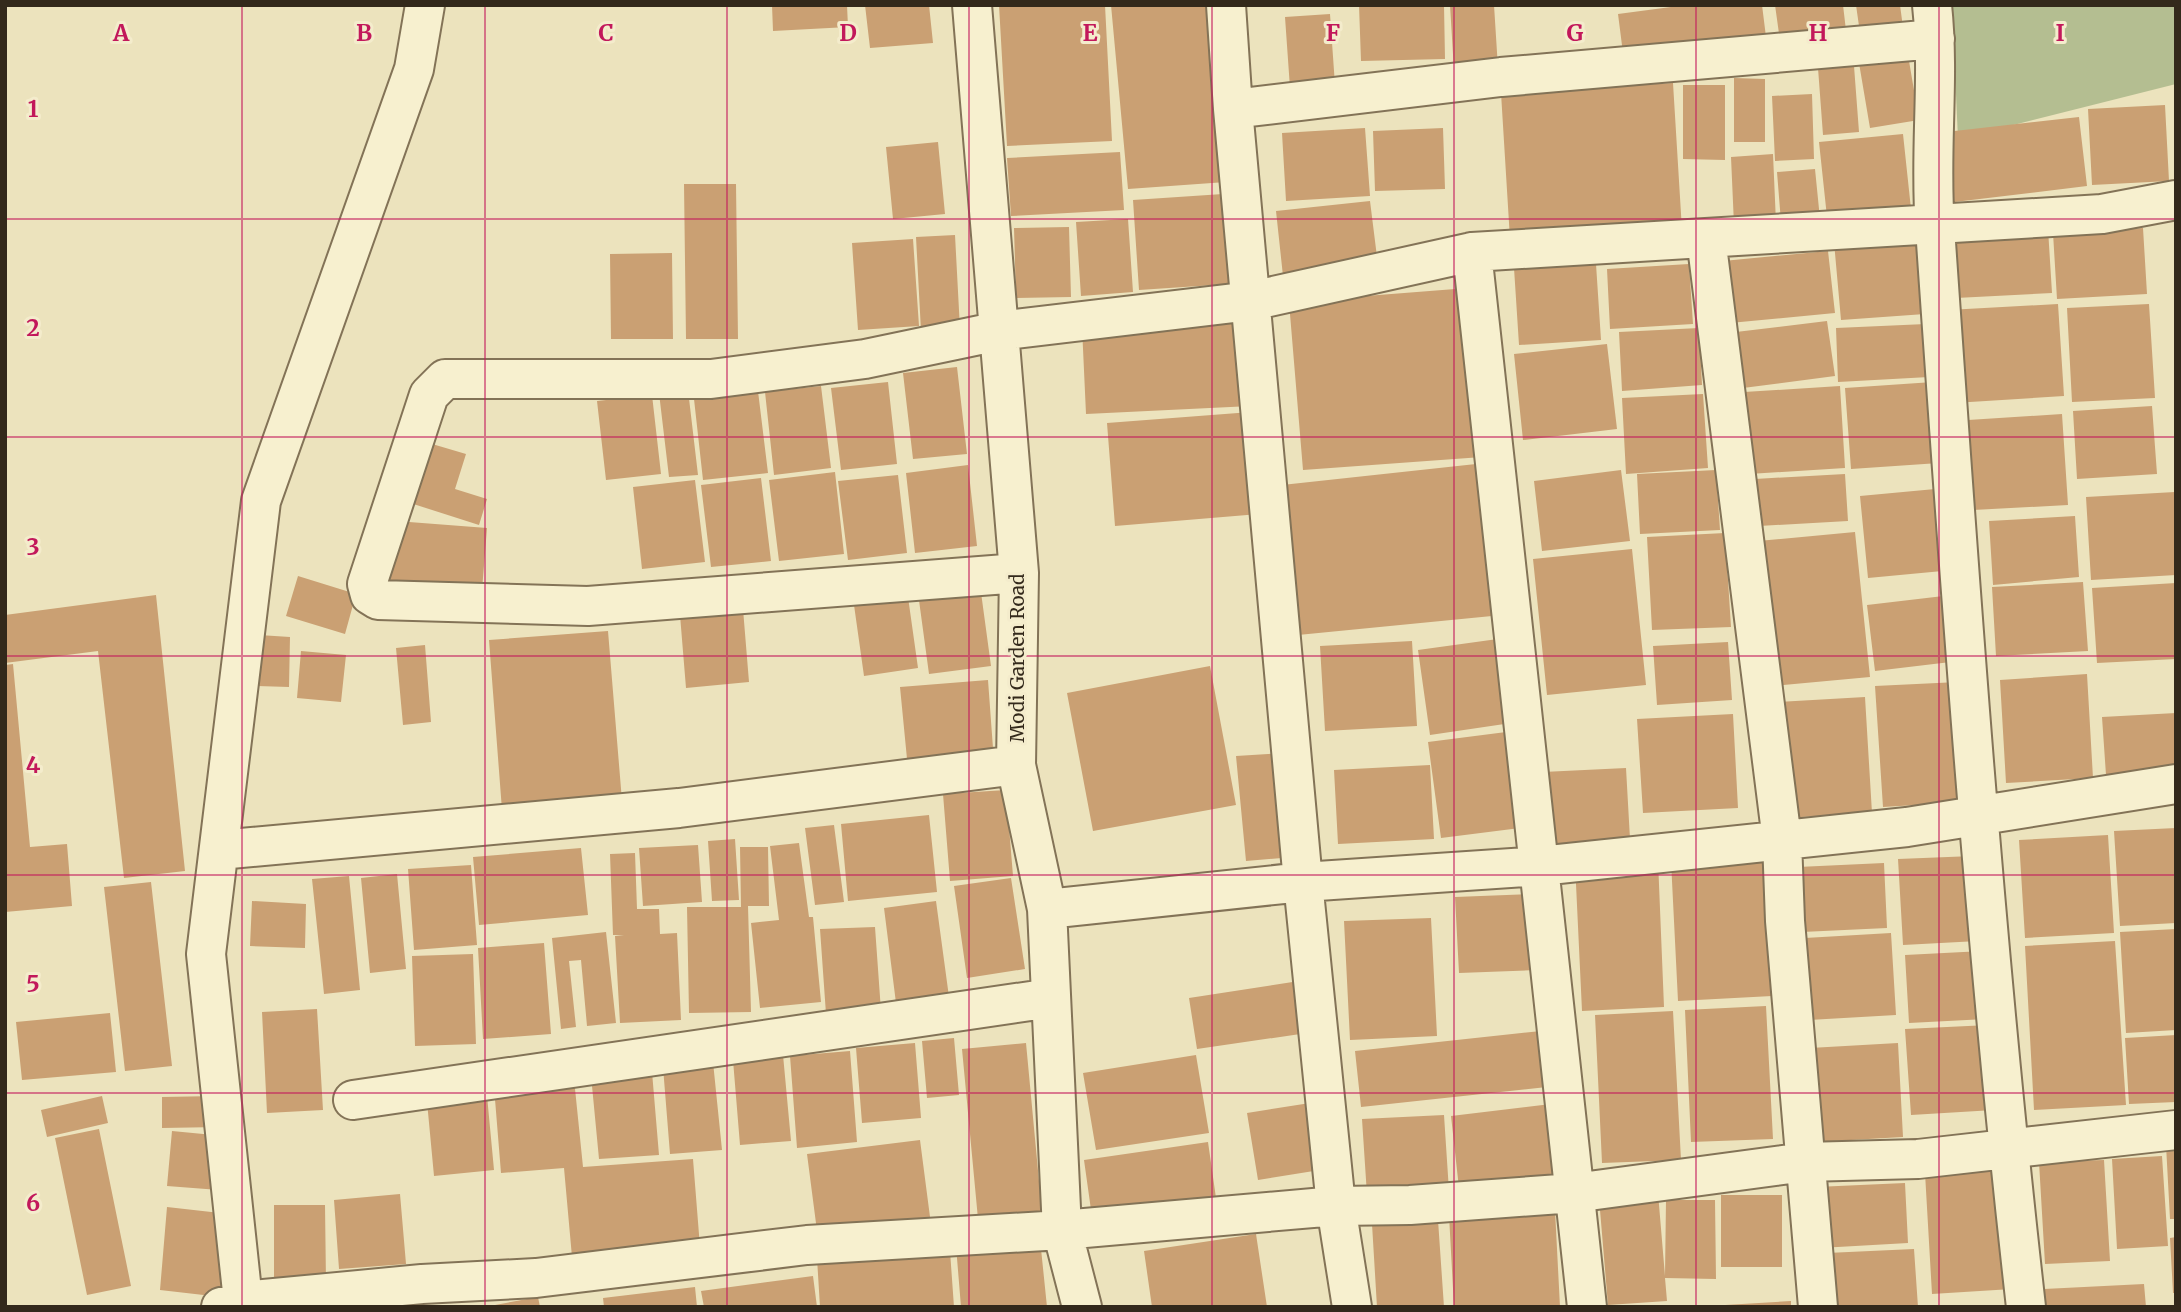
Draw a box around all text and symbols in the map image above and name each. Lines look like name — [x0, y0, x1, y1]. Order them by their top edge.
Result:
text: A — [112, 18, 130, 47]
text: B — [356, 18, 372, 47]
text: C — [598, 18, 614, 47]
text: D — [839, 18, 857, 47]
text: E — [1082, 18, 1098, 47]
text: F — [1326, 18, 1340, 47]
text: G — [1567, 18, 1584, 47]
text: H — [1809, 18, 1828, 47]
text: I — [2055, 18, 2065, 47]
text: 1 — [28, 94, 39, 123]
text: 2 — [26, 313, 40, 342]
text: 3 — [26, 532, 40, 561]
street label: Modi Garden Road — [1005, 573, 1029, 743]
text: 4 — [26, 750, 41, 779]
text: 5 — [26, 969, 40, 998]
text: 6 — [26, 1188, 40, 1217]

